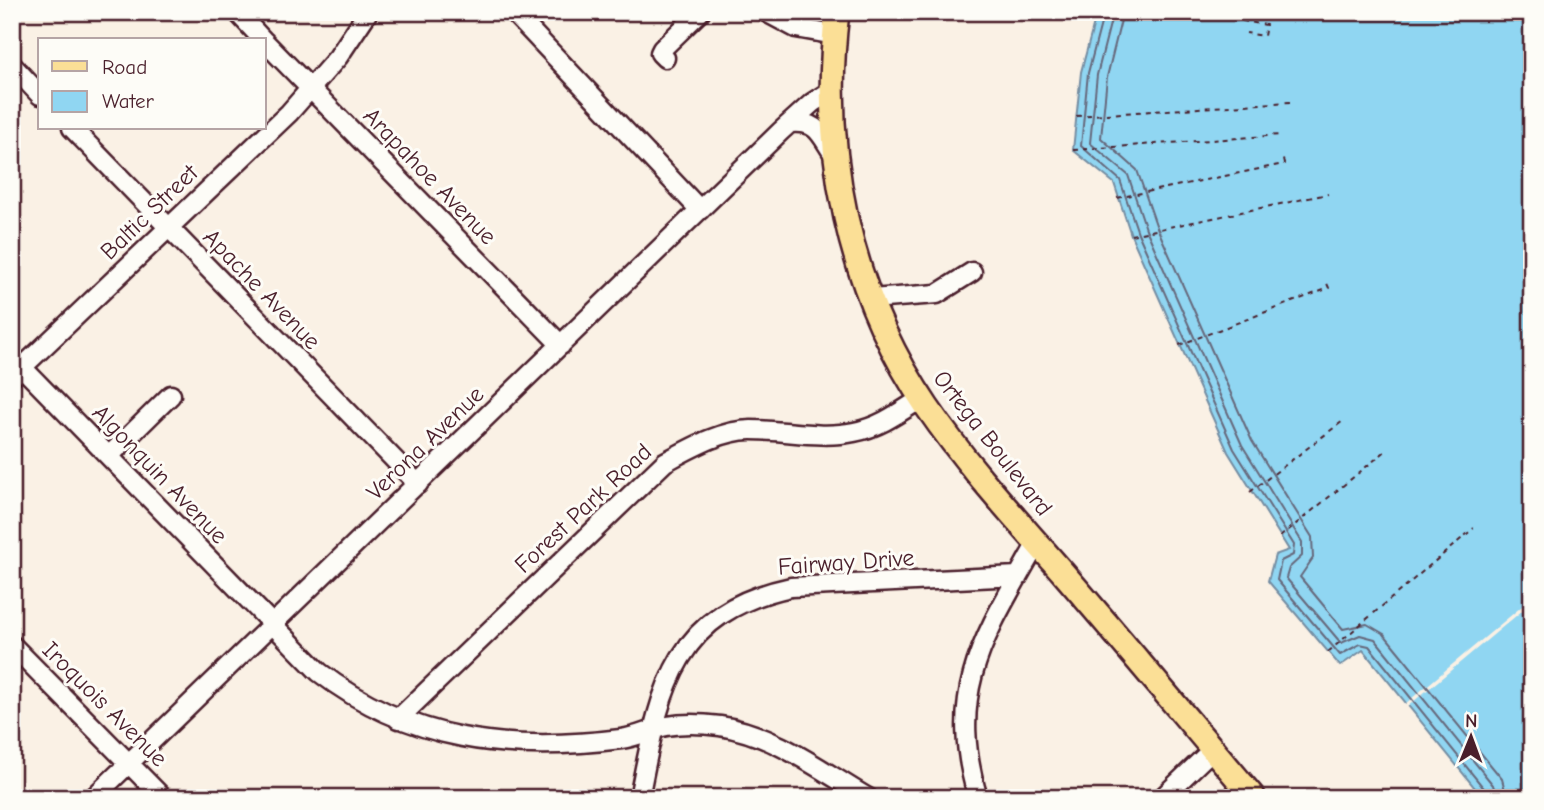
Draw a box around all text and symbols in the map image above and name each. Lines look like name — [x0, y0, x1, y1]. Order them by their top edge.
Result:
legend — [38, 38, 266, 130]
text: Road — [102, 55, 147, 79]
text: Water — [102, 89, 155, 113]
street label: Arapahoe Avenue — [358, 102, 502, 250]
street label: Baltic Street — [94, 158, 204, 265]
street label: Apache Avenue — [198, 223, 326, 355]
street label: Ortega Boulevard — [928, 365, 1058, 521]
street label: Verona Avenue — [361, 380, 489, 506]
street label: Algonquin Avenue — [87, 399, 233, 549]
street label: Forest Park Road — [509, 437, 657, 579]
street label: Fairway Drive — [777, 543, 915, 581]
street label: Iroquois Avenue — [37, 636, 173, 772]
north arrow — [1436, 702, 1506, 772]
text: N — [1465, 710, 1478, 732]

